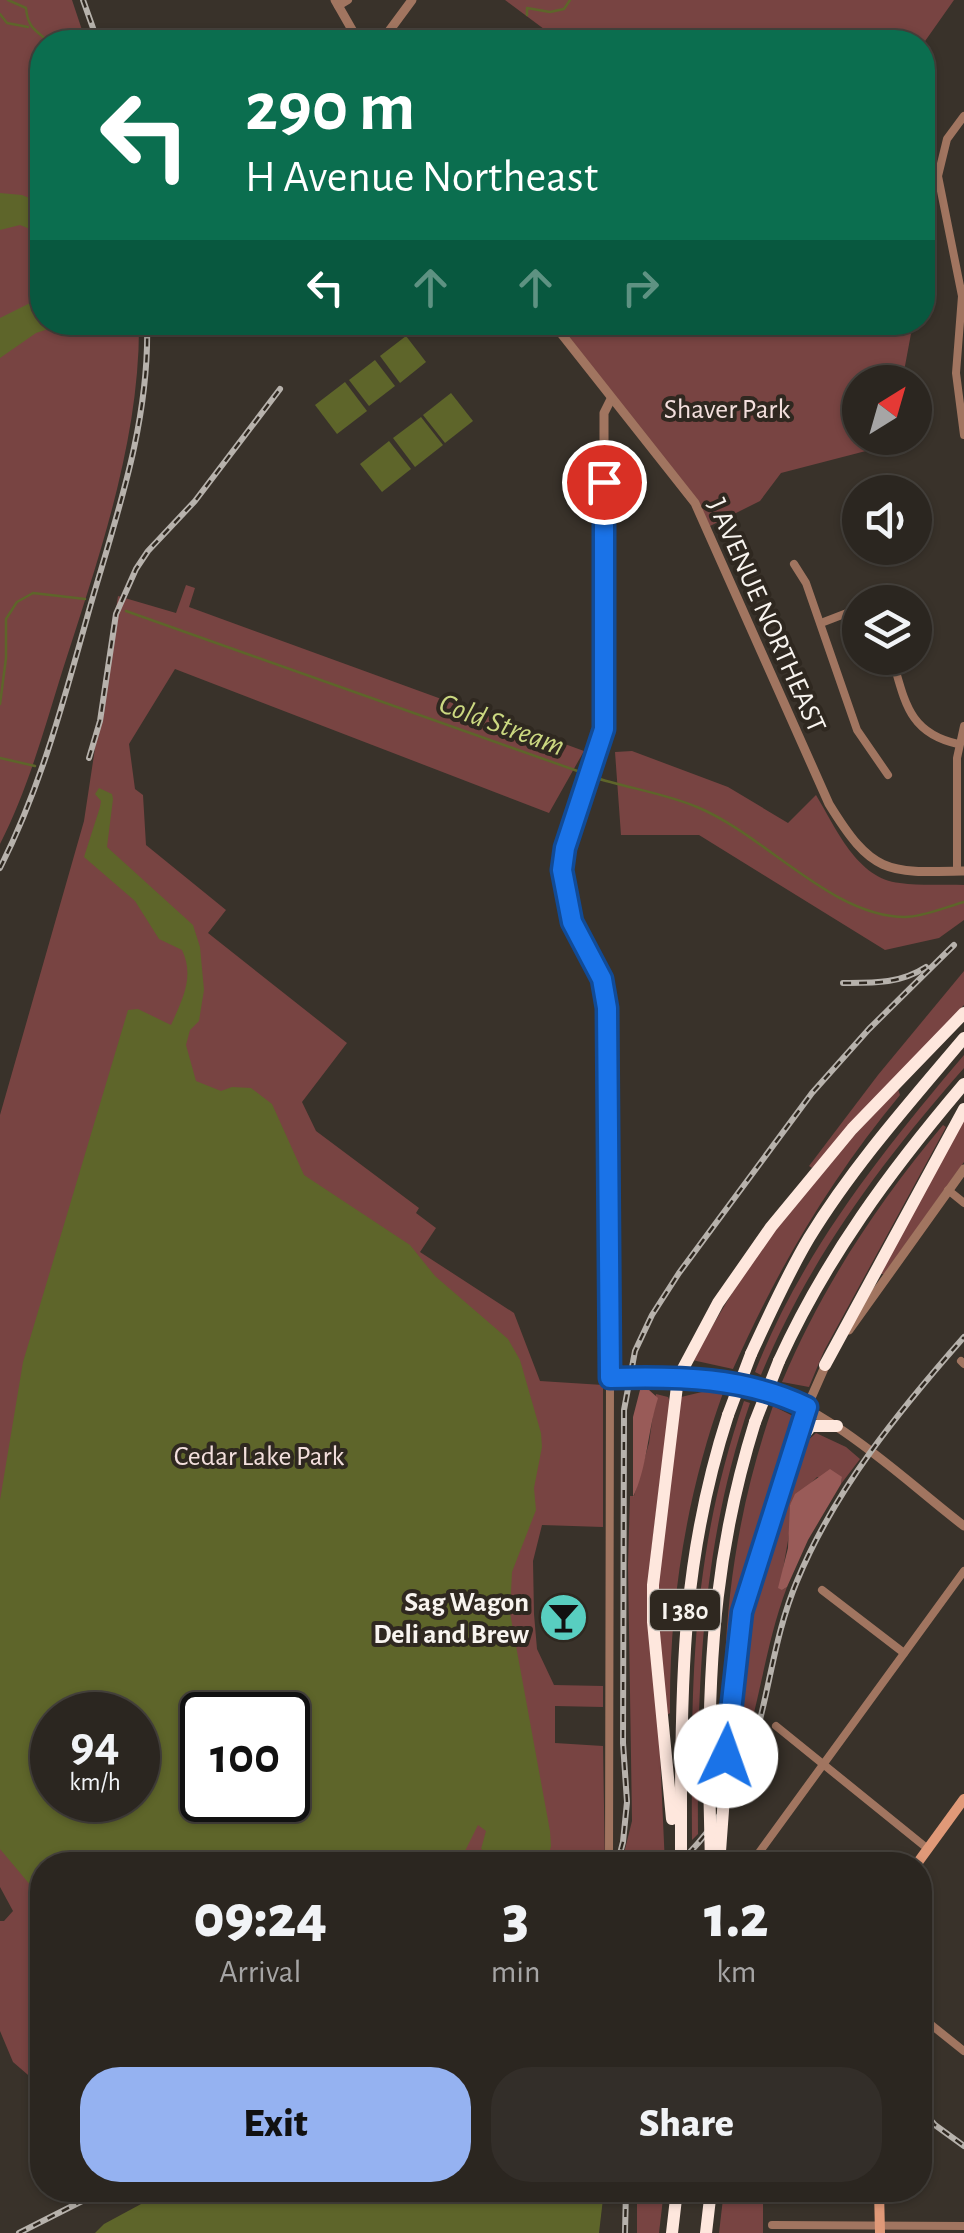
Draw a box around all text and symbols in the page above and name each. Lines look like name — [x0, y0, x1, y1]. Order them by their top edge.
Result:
icon: left — [80, 70, 210, 200]
text: 290 m — [245, 73, 415, 143]
text: H Avenue Northeast — [245, 155, 598, 200]
icon: left — [298, 260, 353, 315]
icon: ahead — [403, 260, 458, 315]
icon: ahead — [508, 260, 563, 315]
icon: right — [613, 260, 668, 315]
north arrow — [842, 365, 932, 455]
map controls — [842, 365, 932, 675]
park label: Shaver Park — [664, 396, 790, 424]
pin — [562, 440, 647, 525]
icon: arrive — [577, 455, 632, 510]
button: sound — [842, 475, 932, 565]
street label: J AVENUE NORTHEAST — [702, 495, 831, 737]
button: layers — [842, 585, 932, 675]
water label: Cold Stream — [435, 688, 568, 761]
park label: Cedar Lake Park — [174, 1443, 344, 1471]
place label: Sag Wagon Deli and Brew — [373, 1589, 529, 1649]
road number: I 380 — [650, 1590, 720, 1630]
bar icon: Sag Wagon Deli and Brew — [538, 1591, 590, 1643]
speed limit sign: 100 — [180, 1692, 310, 1822]
position arrow — [674, 1704, 778, 1808]
text: 94 — [70, 1720, 120, 1770]
text: km/h — [69, 1770, 121, 1795]
text: 09:24 — [193, 1888, 327, 1948]
text: 3 — [502, 1888, 529, 1948]
text: 1.2 — [704, 1888, 769, 1948]
text: Arrival — [219, 1956, 301, 1988]
text: min — [491, 1956, 541, 1988]
text: km — [716, 1956, 756, 1988]
button: Exit — [80, 2067, 471, 2182]
button: Share — [491, 2067, 882, 2182]

